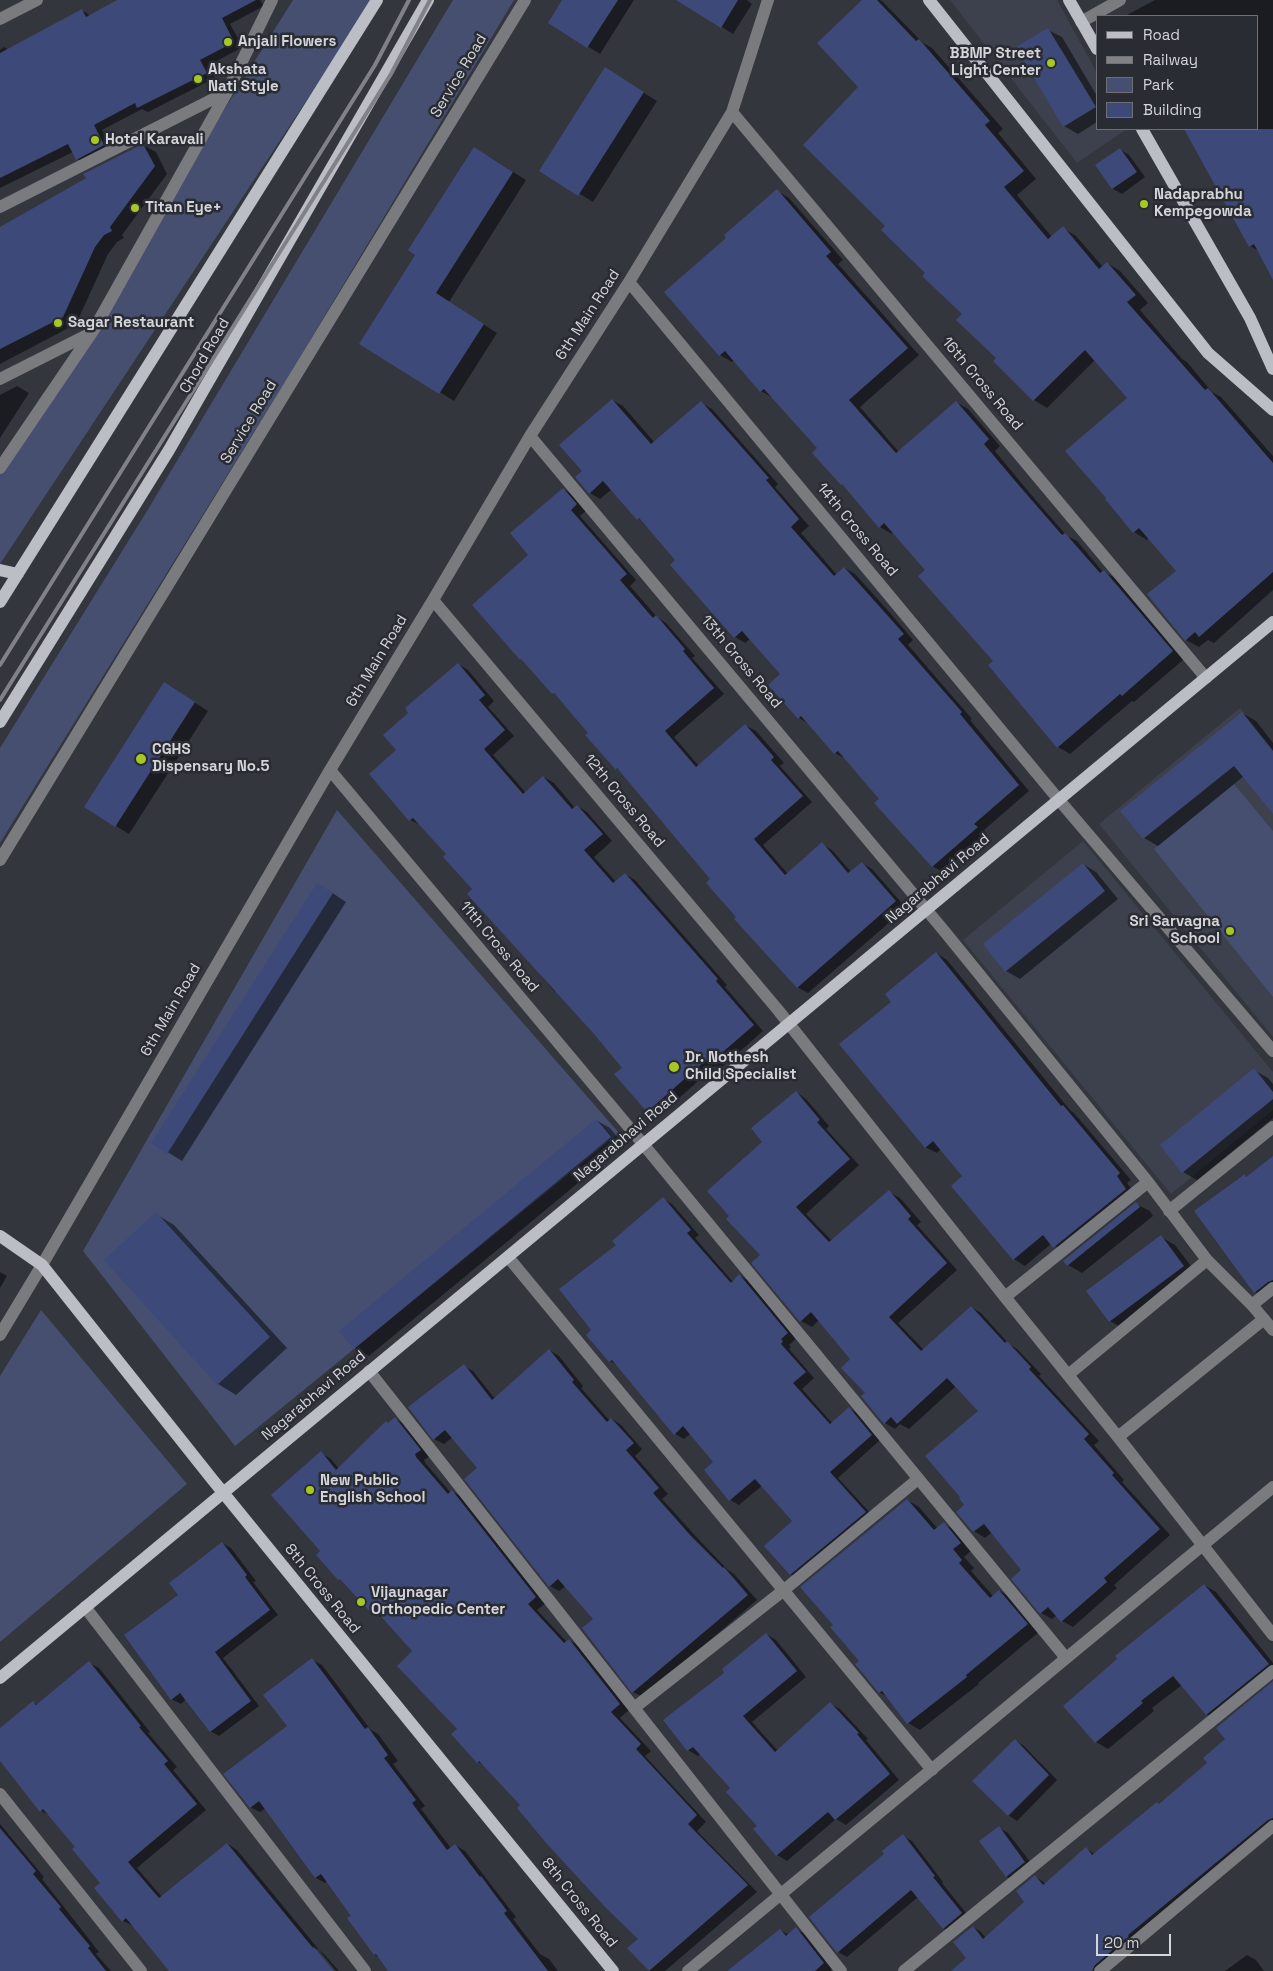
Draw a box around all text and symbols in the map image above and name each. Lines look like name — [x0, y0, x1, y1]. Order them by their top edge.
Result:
legend — [1096, 15, 1258, 130]
text: Road — [1143, 25, 1180, 44]
street label: Service Road — [427, 31, 491, 121]
place label: Anjali Flowers — [238, 33, 336, 51]
marker: Anjali Flowers — [222, 36, 234, 48]
place label: BBMP Street Light Center — [949, 45, 1041, 80]
text: Railway — [1143, 50, 1198, 69]
marker: BBMP Street Light Center — [1045, 57, 1057, 69]
place label: Akshata Nati Style — [208, 61, 279, 96]
marker: Akshata Nati Style — [192, 73, 204, 85]
text: Park — [1143, 75, 1174, 94]
text: Building — [1143, 100, 1202, 119]
place label: Hotel Karavali — [105, 131, 204, 149]
marker: Hotel Karavali — [89, 134, 101, 146]
place label: Nadaprabhu Kempegowda — [1154, 186, 1252, 221]
marker: Nadaprabhu Kempegowda — [1138, 198, 1150, 210]
place label: Titan Eye+ — [145, 199, 222, 217]
marker: Titan Eye+ — [129, 202, 141, 214]
street label: 6th Main Road — [552, 266, 624, 364]
place label: Sagar Restaurant — [68, 314, 194, 332]
street label: Chord Road — [176, 315, 234, 397]
marker: Sagar Restaurant — [52, 317, 64, 329]
street label: 16th Cross Road — [938, 334, 1026, 434]
street label: Service Road — [217, 377, 281, 467]
street label: 14th Cross Road — [813, 480, 901, 580]
street label: 6th Main Road — [342, 612, 412, 710]
street label: 13th Cross Road — [697, 612, 785, 712]
place label: CGHS Dispensary No.5 — [152, 741, 269, 776]
street label: 12th Cross Road — [580, 751, 668, 851]
marker: CGHS Dispensary No.5 — [134, 752, 148, 766]
street label: Nagarabhavi Road — [882, 830, 994, 928]
street label: 11th Cross Road — [456, 898, 542, 996]
place label: Sri Sarvagna School — [1129, 913, 1220, 948]
marker: Sri Sarvagna School — [1224, 925, 1236, 937]
street label: 6th Main Road — [137, 960, 205, 1060]
place label: Dr. Nothesh Child Specialist — [685, 1049, 797, 1084]
marker: Dr. Nothesh Child Specialist — [667, 1060, 681, 1074]
street label: Nagarabhavi Road — [570, 1088, 682, 1186]
street label: Nagarabhavi Road — [258, 1347, 370, 1445]
place label: New Public English School — [320, 1472, 425, 1507]
marker: New Public English School — [304, 1484, 316, 1496]
street label: 8th Cross Road — [280, 1541, 364, 1637]
place label: Vijaynagar Orthopedic Center — [371, 1584, 505, 1619]
marker: Vijaynagar Orthopedic Center — [355, 1596, 367, 1608]
street label: 8th Cross Road — [537, 1855, 621, 1951]
scale bar — [1098, 1924, 1173, 1956]
text: 20 m — [1104, 1933, 1139, 1952]

